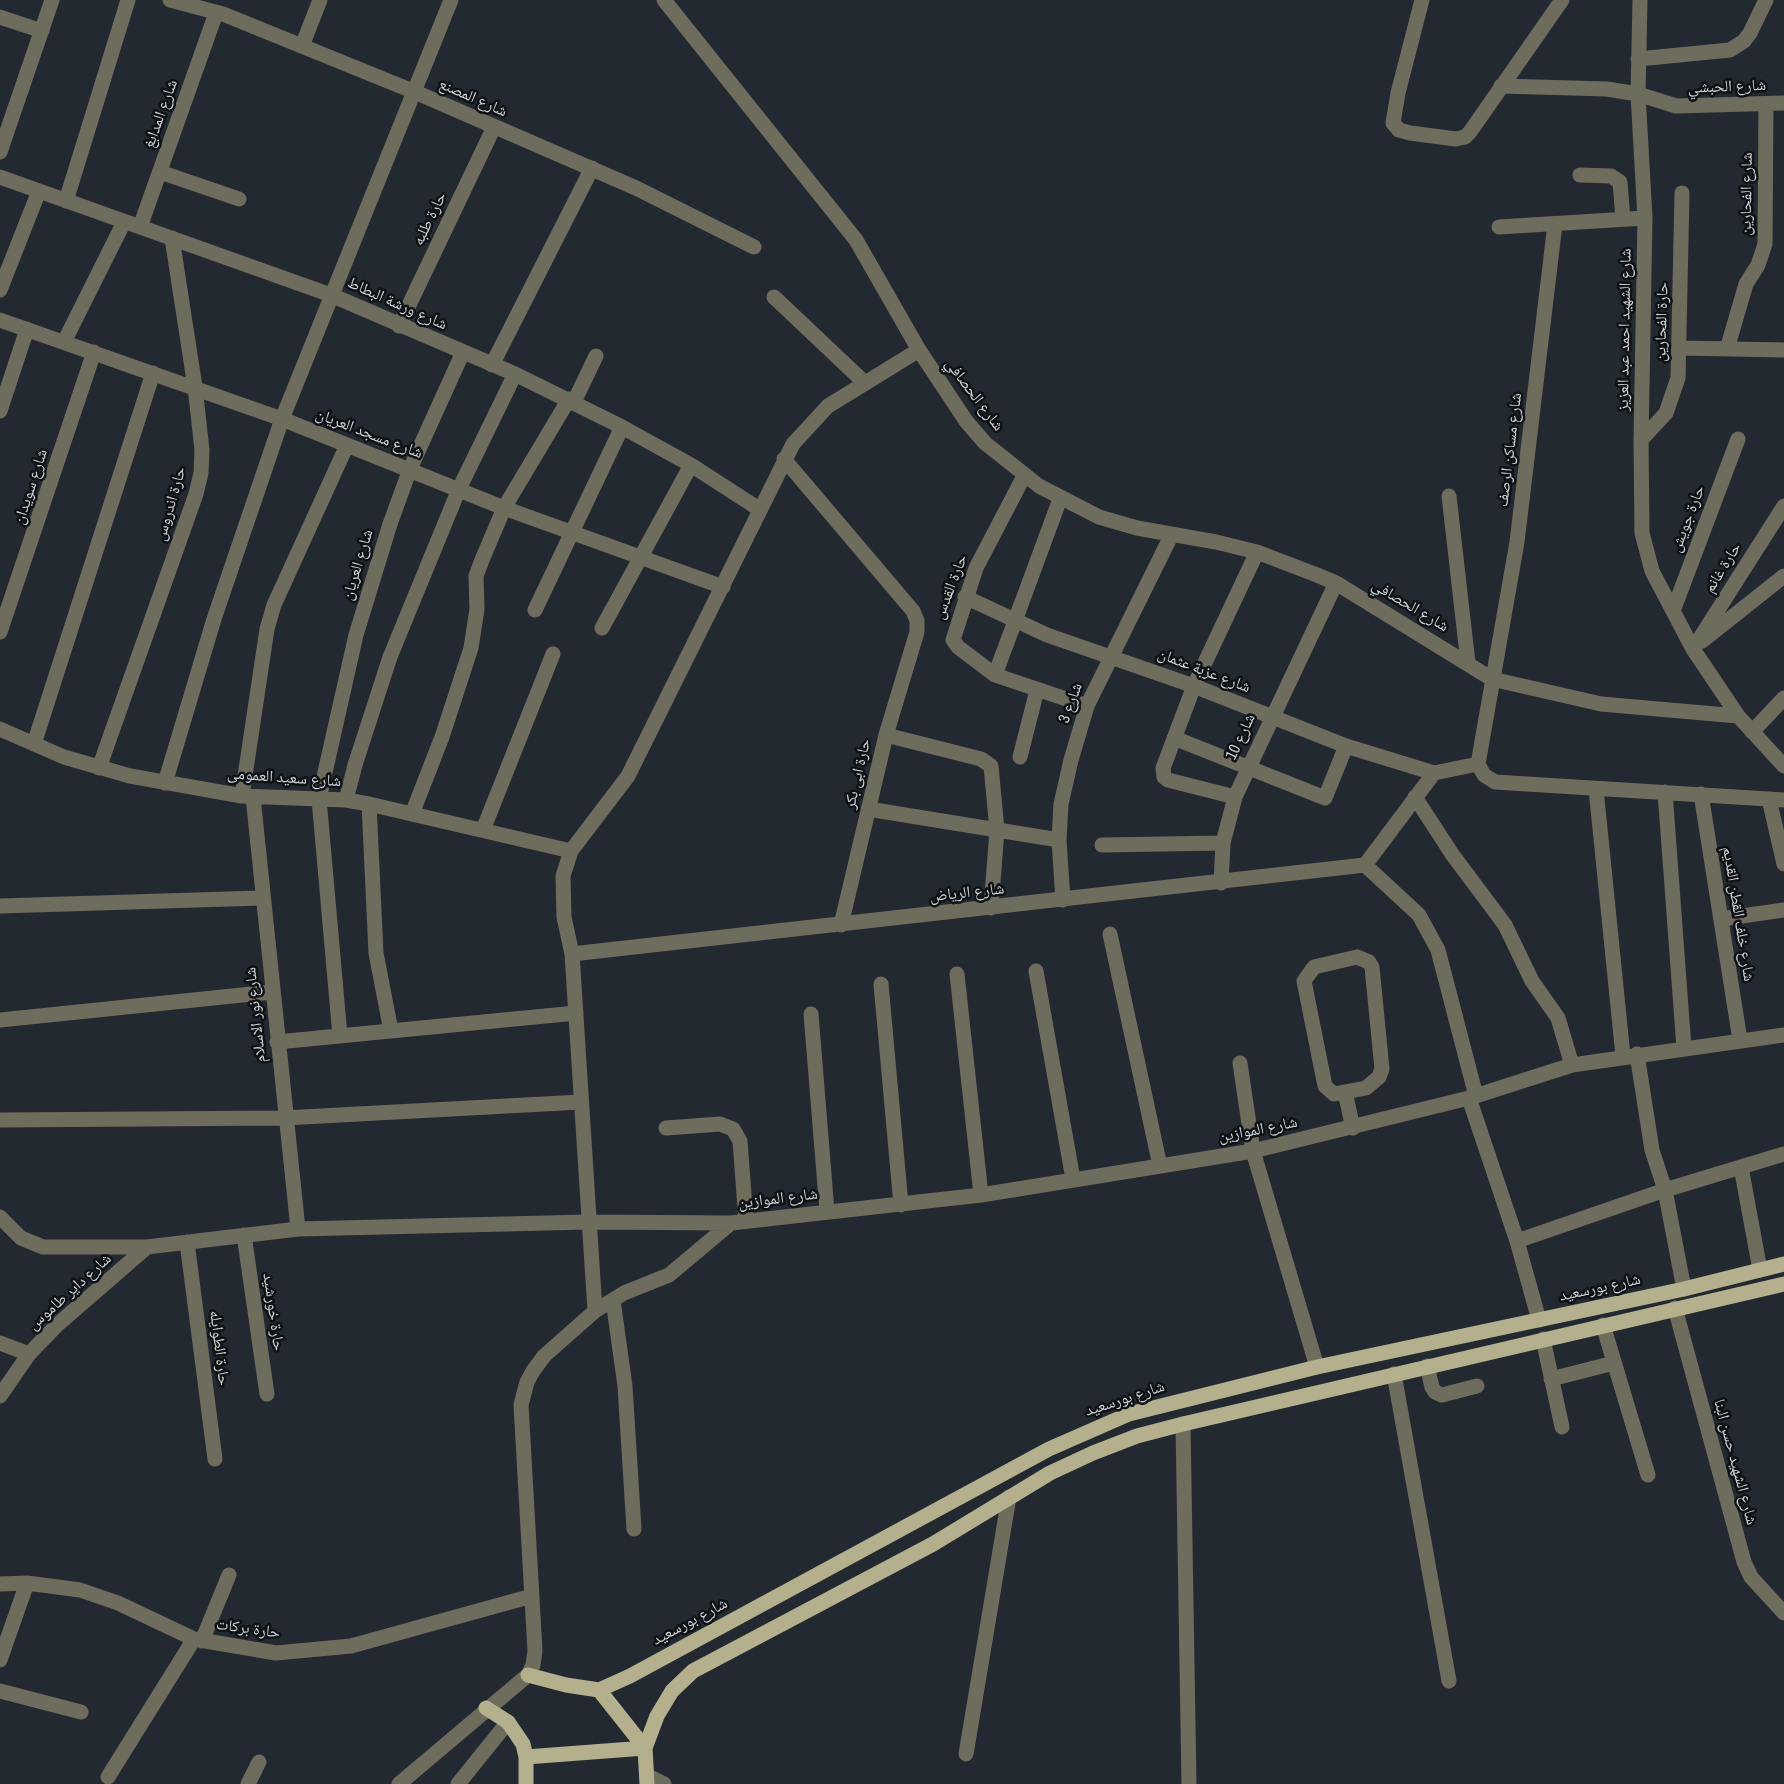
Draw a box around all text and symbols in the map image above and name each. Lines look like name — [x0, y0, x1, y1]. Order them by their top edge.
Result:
street label: شارع المصنع — [436, 74, 510, 122]
street label: شارع الحبشي — [1688, 76, 1766, 98]
street label: شارع المدابغ — [140, 77, 182, 151]
street label: شارع الفحارين — [1737, 152, 1757, 236]
street label: حارة طلبه — [409, 189, 451, 249]
street label: شارع الشهيد احمد عبد العزيز — [1614, 248, 1636, 412]
street label: شارع ورشة البطاط — [344, 273, 450, 335]
street label: حارة الفحارين — [1651, 282, 1673, 362]
street label: شارع الحصافي — [940, 355, 1008, 435]
street label: شارع مساكن الرصف — [1493, 392, 1527, 508]
street label: شارع مسجد العريان — [313, 405, 425, 463]
street label: شارع سويدان — [10, 447, 52, 527]
street label: حارة اندروس — [151, 465, 191, 543]
street label: حارة جويش — [1666, 483, 1710, 555]
street label: شارع العريان — [338, 527, 378, 603]
street label: حارة غانم — [1700, 539, 1746, 597]
street label: حارة القدس — [930, 552, 972, 622]
street label: شارع الحصافي — [1368, 576, 1452, 636]
street label: شارع عزبة عثمان — [1155, 645, 1253, 697]
street label: شارع 3 — [1055, 680, 1087, 726]
street label: شارع 10 — [1222, 711, 1260, 763]
street label: حارة ابى بكر — [841, 737, 875, 811]
street label: شارع سعيد العمومى — [226, 764, 342, 792]
street label: شارع خلف القطن القديم — [1718, 845, 1758, 983]
street label: شارع الرياض — [929, 880, 1005, 906]
street label: شارع نور الاسلام — [241, 966, 271, 1064]
street label: شارع الموازين — [1217, 1113, 1299, 1147]
street label: شارع الموازين — [737, 1185, 819, 1213]
street label: شارع داير طاموس — [24, 1250, 116, 1334]
street label: شارع بورسعيد — [1558, 1270, 1642, 1306]
street label: حارة خورشيد — [258, 1272, 288, 1352]
street label: حارة الطوايله — [205, 1309, 233, 1387]
street label: شارع بورسعيد — [1083, 1377, 1167, 1421]
street label: شارع الشهيد حسن البنا — [1709, 1397, 1761, 1527]
street label: شارع بورسعيد — [649, 1594, 731, 1650]
street label: حارة بركات — [215, 1615, 281, 1643]

